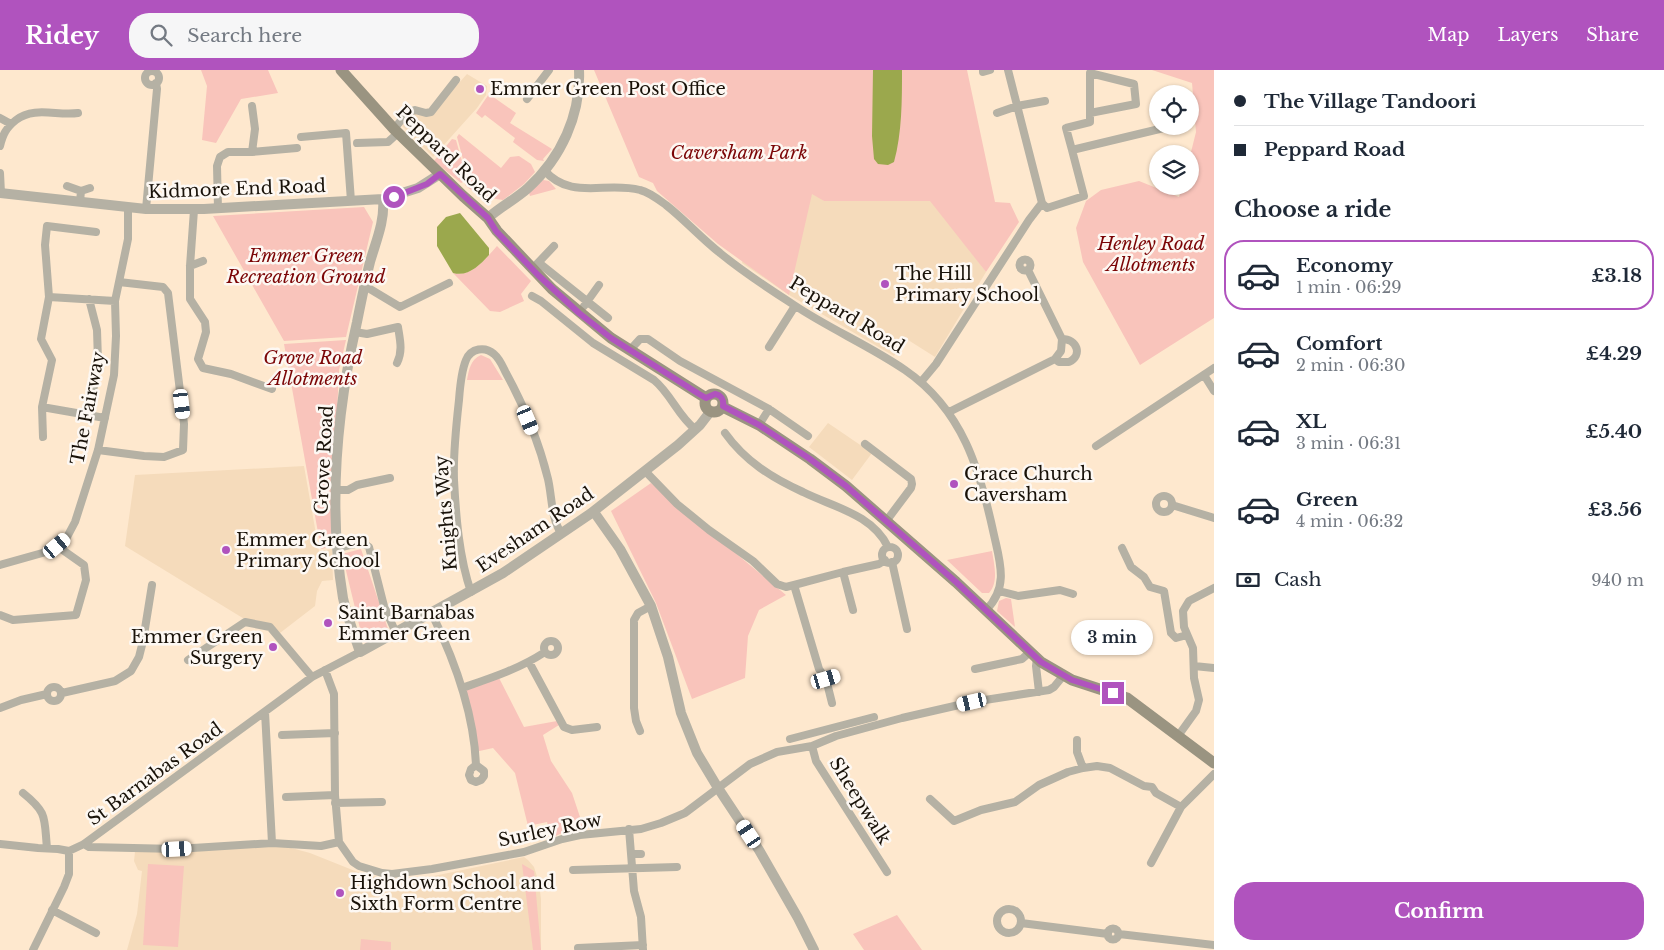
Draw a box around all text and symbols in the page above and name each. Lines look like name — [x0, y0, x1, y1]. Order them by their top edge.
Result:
search box — [129, 13, 479, 58]
text: Ridey — [25, 21, 99, 50]
icon: search — [147, 21, 175, 49]
text: Search here — [187, 24, 302, 47]
text: Map — [1428, 24, 1469, 46]
text: Layers — [1497, 24, 1558, 46]
text: Share — [1586, 24, 1639, 46]
place label: Emmer Green Post Office — [490, 78, 726, 100]
marker: Emmer Green Post Office — [474, 83, 486, 95]
map controls — [1149, 85, 1199, 195]
button: locate — [1149, 85, 1199, 135]
text: The Village Tandoori — [1264, 90, 1476, 113]
street label: Peppard Road — [392, 101, 500, 207]
text: Peppard Road — [1264, 138, 1405, 161]
park label: Caversham Park — [671, 142, 807, 164]
button: layers — [1149, 145, 1199, 195]
street label: Kidmore End Road — [148, 175, 326, 203]
route start — [383, 186, 405, 208]
text: Choose a ride — [1234, 196, 1391, 223]
park label: Henley Road Allotments — [1096, 233, 1205, 276]
park label: Emmer Green Recreation Ground — [226, 245, 386, 288]
icon: car — [1236, 253, 1281, 298]
text: Economy — [1296, 254, 1393, 277]
place label: The Hill Primary School — [895, 263, 1039, 306]
text: £3.18 — [1591, 264, 1642, 287]
street label: Peppard Road — [786, 272, 908, 358]
text: 1 min · 06:29 — [1296, 277, 1402, 297]
marker: The Hill Primary School — [879, 278, 891, 290]
icon: car — [1236, 331, 1281, 376]
text: Comfort — [1296, 332, 1383, 355]
text: £4.29 — [1586, 342, 1642, 365]
park label: Grove Road Allotments — [263, 347, 363, 390]
street label: The Fairway — [66, 349, 110, 466]
text: 2 min · 06:30 — [1296, 355, 1405, 375]
car — [172, 388, 191, 420]
car — [515, 403, 540, 437]
street label: Grove Road — [310, 405, 338, 515]
icon: car — [1236, 409, 1281, 454]
text: XL — [1296, 410, 1326, 433]
text: £5.40 — [1585, 420, 1642, 443]
text: 3 min · 06:31 — [1296, 433, 1401, 453]
street label: Knights Way — [430, 454, 462, 572]
place label: Grace Church Caversham — [964, 463, 1093, 506]
marker: Grace Church Caversham — [948, 478, 960, 490]
street label: Evesham Road — [472, 483, 598, 577]
icon: car — [1236, 487, 1281, 532]
text: Green — [1296, 488, 1358, 511]
text: £3.56 — [1587, 498, 1642, 521]
text: 4 min · 06:32 — [1296, 511, 1403, 531]
place label: Emmer Green Primary School — [236, 529, 380, 572]
car — [40, 531, 73, 561]
marker: Emmer Green Primary School — [220, 544, 232, 556]
icon: cash — [1234, 566, 1262, 594]
text: Cash — [1274, 568, 1321, 591]
text: 940 m — [1591, 570, 1644, 590]
place label: Saint Barnabas Emmer Green — [338, 602, 475, 645]
marker: Saint Barnabas Emmer Green — [322, 617, 334, 629]
callout: 3 min — [1072, 620, 1154, 656]
place label: Emmer Green Surgery — [131, 626, 263, 669]
text: 3 min — [1087, 627, 1137, 647]
marker: Emmer Green Surgery — [267, 641, 279, 653]
car — [809, 668, 842, 690]
route end — [1102, 682, 1124, 704]
car — [955, 691, 988, 713]
street label: St Barnabas Road — [83, 718, 227, 830]
street label: Sheepwalk — [825, 753, 895, 849]
street label: Surley Row — [496, 808, 604, 852]
car — [734, 817, 763, 851]
car — [161, 841, 192, 857]
place label: Highdown School and Sixth Form Centre — [350, 872, 555, 915]
button: Confirm — [1234, 882, 1644, 940]
marker: Highdown School and Sixth Form Centre — [334, 887, 346, 899]

